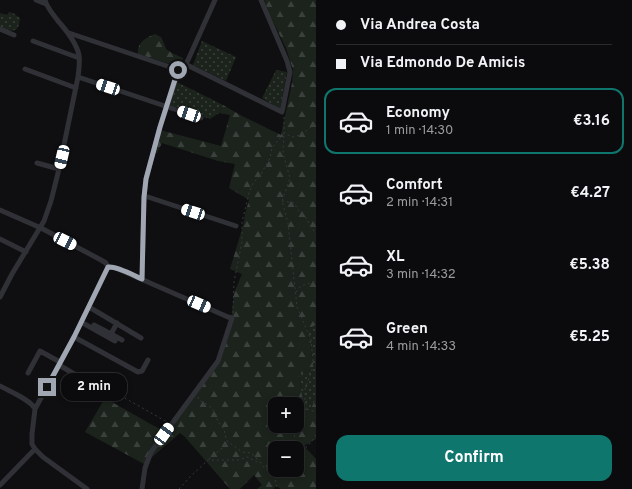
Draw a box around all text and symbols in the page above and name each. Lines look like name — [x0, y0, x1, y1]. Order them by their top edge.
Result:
text: Via Andrea Costa — [360, 16, 480, 35]
text: Via Edmondo De Amicis — [360, 54, 525, 73]
route start — [169, 61, 187, 79]
car — [95, 78, 121, 96]
icon: car — [338, 103, 374, 139]
car — [176, 104, 202, 124]
text: Economy — [386, 104, 450, 123]
text: €3.16 — [573, 112, 610, 131]
text: 1 min · 14:30 — [386, 123, 453, 139]
car — [53, 144, 71, 170]
icon: car — [338, 175, 374, 211]
text: Comfort — [386, 176, 443, 195]
text: €4.27 — [570, 184, 610, 203]
text: 2 min · 14:31 — [386, 195, 453, 211]
car — [180, 203, 206, 221]
car — [52, 230, 78, 252]
icon: car — [338, 247, 374, 283]
text: XL — [386, 248, 404, 267]
text: €5.38 — [569, 256, 610, 275]
text: 3 min · 14:32 — [386, 267, 456, 283]
car — [186, 294, 212, 314]
icon: car — [338, 319, 374, 355]
text: Green — [386, 320, 428, 339]
text: €5.25 — [569, 328, 610, 347]
text: 4 min · 14:33 — [386, 339, 456, 355]
callout: 2 min — [61, 373, 127, 401]
route end — [38, 378, 56, 396]
text: 2 min — [77, 379, 111, 395]
map controls — [268, 397, 304, 477]
button: + — [268, 397, 304, 433]
car — [152, 421, 176, 447]
button: Confirm — [336, 435, 612, 481]
button: − — [268, 441, 304, 477]

